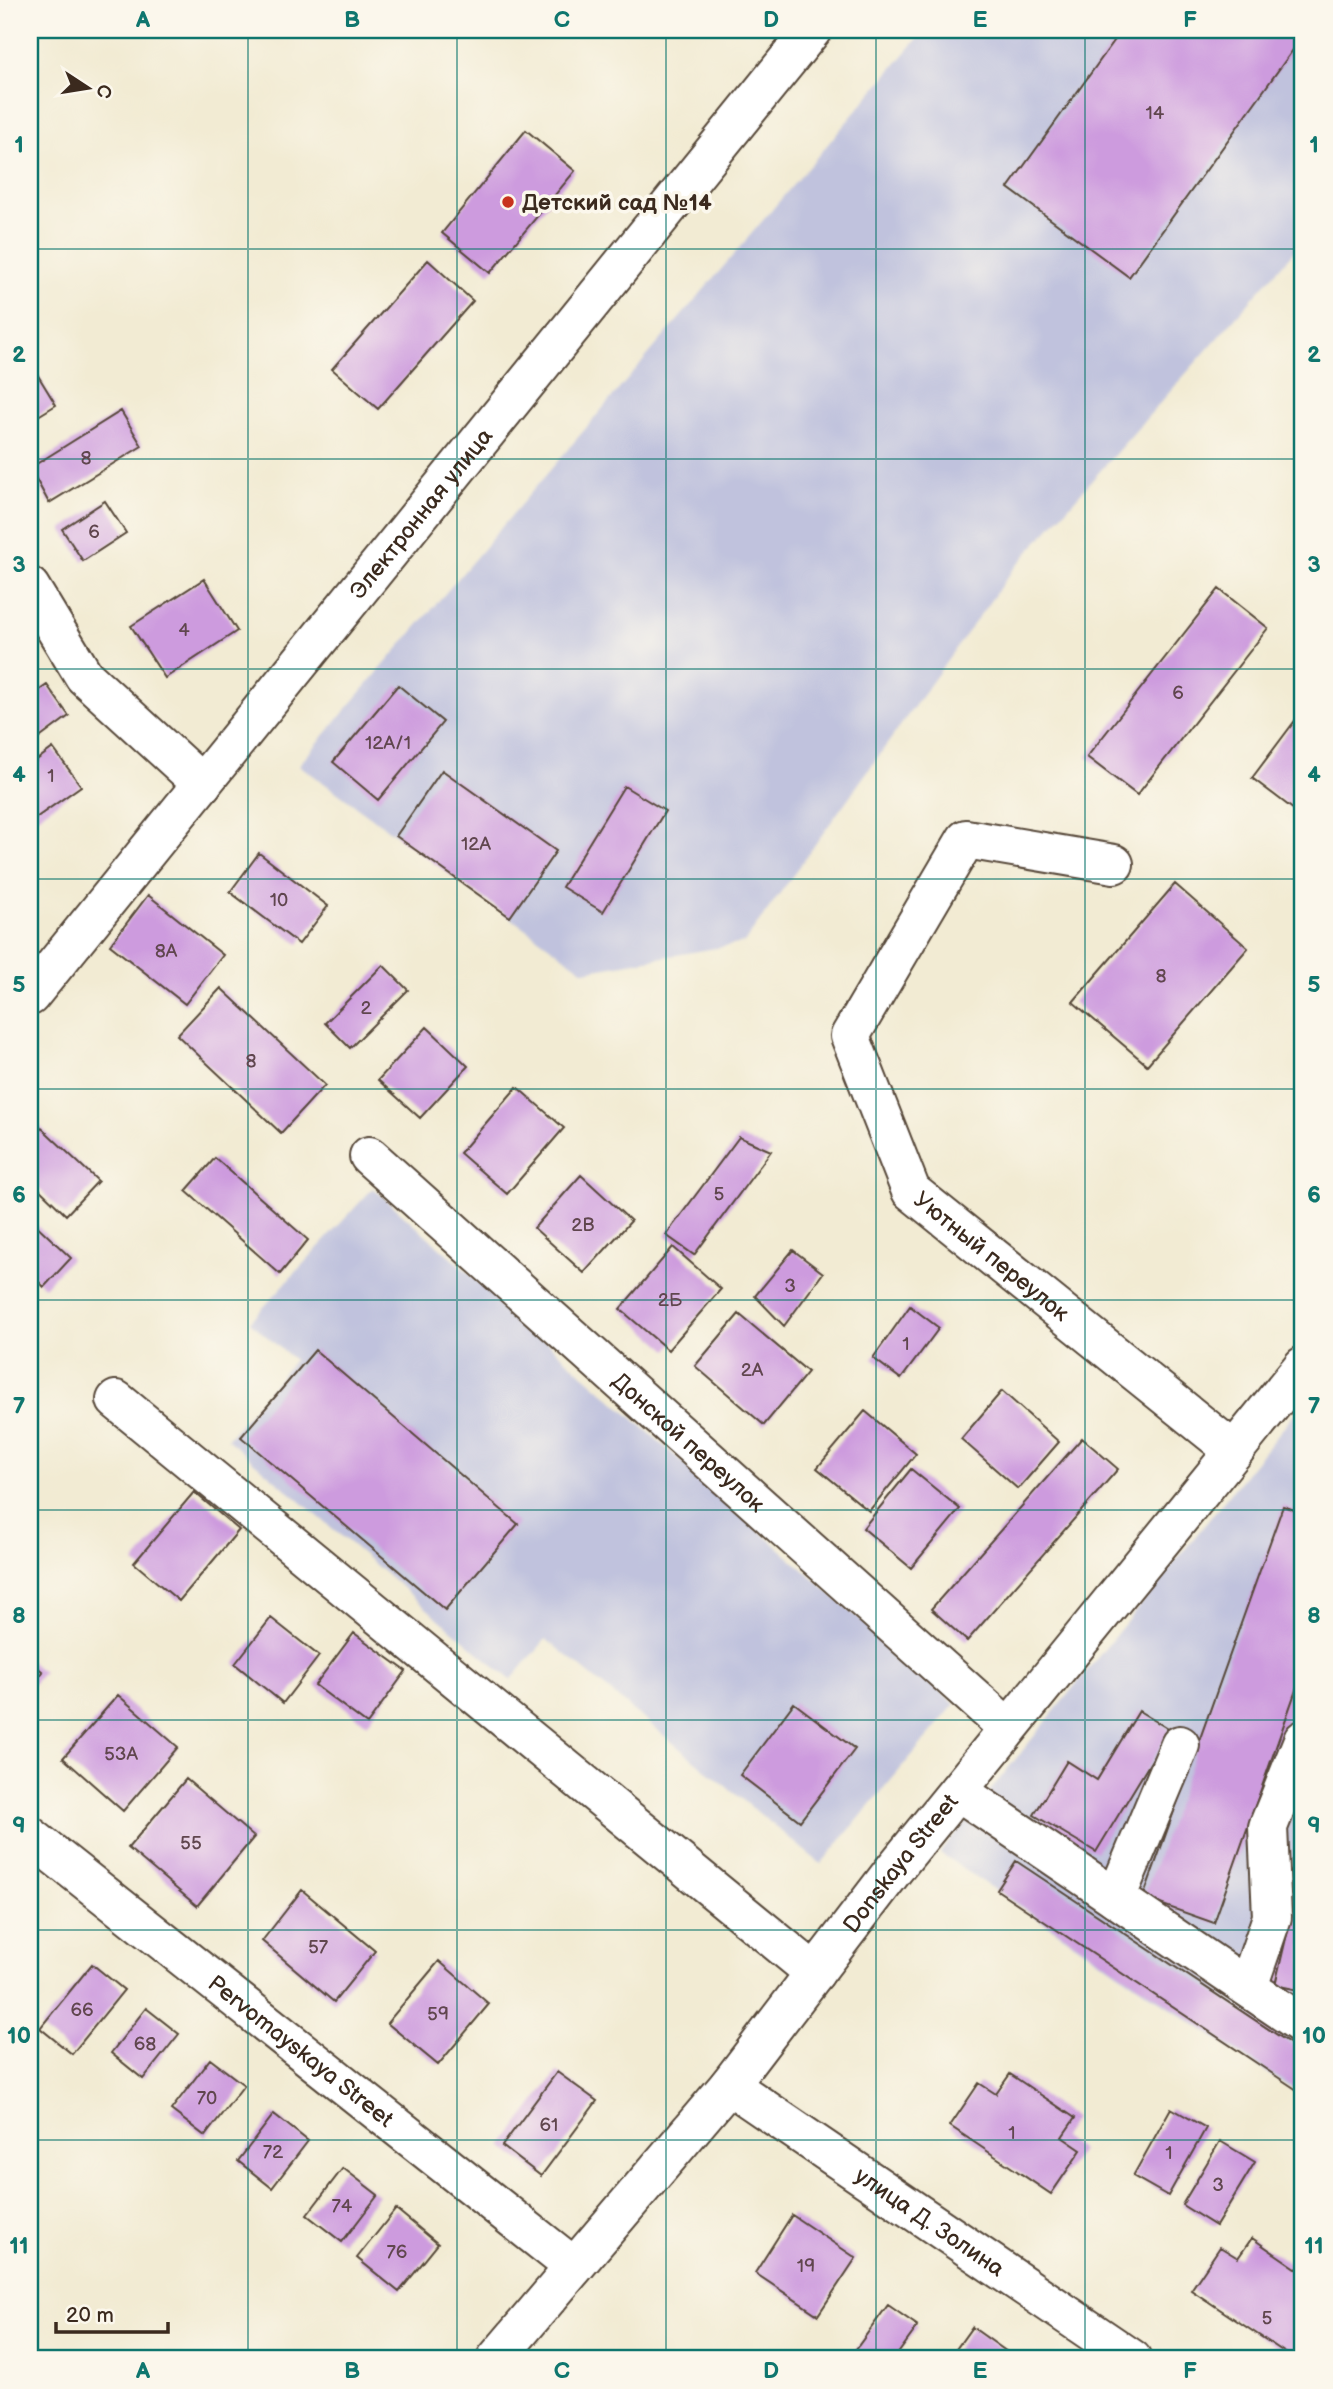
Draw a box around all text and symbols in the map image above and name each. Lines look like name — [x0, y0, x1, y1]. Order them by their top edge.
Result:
text: A — [135, 6, 151, 34]
text: B — [344, 6, 360, 34]
text: C — [554, 6, 570, 34]
text: D — [763, 6, 779, 34]
text: E — [973, 6, 988, 34]
text: F — [1183, 6, 1197, 34]
north arrow — [52, 52, 122, 122]
text: С — [91, 82, 116, 100]
house number: 14 — [1146, 102, 1165, 125]
text: 1 — [14, 131, 24, 159]
text: 1 — [1309, 131, 1319, 159]
place label: Детский сад №14 — [522, 189, 712, 217]
marker: Детский сад №14 — [500, 194, 516, 210]
text: 2 — [12, 341, 26, 369]
text: 2 — [1307, 341, 1321, 369]
street label: Электронная улица — [344, 423, 499, 605]
house number: 8 — [80, 447, 92, 470]
house number: 6 — [88, 521, 100, 544]
text: 3 — [12, 551, 26, 579]
text: 3 — [1307, 551, 1321, 579]
house number: 4 — [178, 619, 190, 642]
house number: 6 — [1172, 682, 1184, 705]
house number: 12А/1 — [365, 732, 411, 755]
text: 4 — [12, 761, 26, 789]
text: 4 — [1307, 761, 1321, 789]
house number: 1 — [47, 765, 55, 788]
house number: 12А — [461, 833, 492, 856]
house number: 10 — [270, 889, 288, 912]
house number: 8А — [155, 940, 178, 963]
house number: 8 — [1155, 965, 1167, 988]
text: 5 — [12, 971, 26, 999]
text: 5 — [1307, 971, 1321, 999]
house number: 2 — [360, 997, 372, 1020]
house number: 8 — [245, 1050, 257, 1073]
text: 6 — [12, 1181, 26, 1209]
text: 6 — [1307, 1181, 1321, 1209]
house number: 5 — [714, 1183, 725, 1206]
street label: Уютный переулок — [908, 1186, 1075, 1328]
house number: 2В — [571, 1214, 595, 1237]
house number: 3 — [784, 1275, 796, 1298]
house number: 2Б — [658, 1289, 683, 1312]
house number: 1 — [902, 1333, 910, 1356]
house number: 2А — [741, 1359, 764, 1382]
street label: Донской переулок — [606, 1367, 771, 1519]
text: 7 — [13, 1392, 26, 1420]
text: 7 — [1308, 1392, 1321, 1420]
text: 8 — [12, 1602, 26, 1630]
text: 8 — [1307, 1602, 1321, 1630]
house number: 53А — [104, 1743, 139, 1766]
street label: Donskaya Street — [837, 1788, 965, 1939]
text: 9 — [12, 1812, 26, 1840]
text: 9 — [1307, 1812, 1321, 1840]
house number: 55 — [180, 1832, 202, 1855]
house number: 57 — [308, 1936, 329, 1959]
street label: Pervomayskaya Street — [202, 1970, 399, 2134]
house number: 66 — [70, 1999, 94, 2022]
house number: 59 — [427, 2003, 449, 2026]
text: 10 — [7, 2022, 31, 2050]
text: 10 — [1302, 2022, 1326, 2050]
house number: 68 — [134, 2033, 156, 2056]
house number: 70 — [197, 2087, 217, 2110]
house number: 61 — [540, 2114, 558, 2137]
house number: 1 — [1008, 2122, 1016, 2145]
house number: 72 — [263, 2141, 284, 2164]
house number: 1 — [1165, 2142, 1173, 2165]
street label: улица Д. Золина — [849, 2162, 1010, 2283]
house number: 3 — [1212, 2174, 1224, 2197]
house number: 74 — [332, 2195, 353, 2218]
text: 11 — [9, 2232, 29, 2260]
text: 11 — [1304, 2232, 1324, 2260]
house number: 76 — [387, 2241, 407, 2264]
house number: 19 — [797, 2255, 815, 2278]
scale bar — [56, 2291, 168, 2335]
text: 20 m — [66, 2303, 114, 2328]
house number: 5 — [1262, 2307, 1273, 2330]
text: A — [135, 2357, 151, 2385]
text: B — [344, 2357, 360, 2385]
text: C — [554, 2357, 570, 2385]
text: D — [763, 2357, 779, 2385]
text: E — [973, 2357, 988, 2385]
text: F — [1183, 2357, 1197, 2385]

